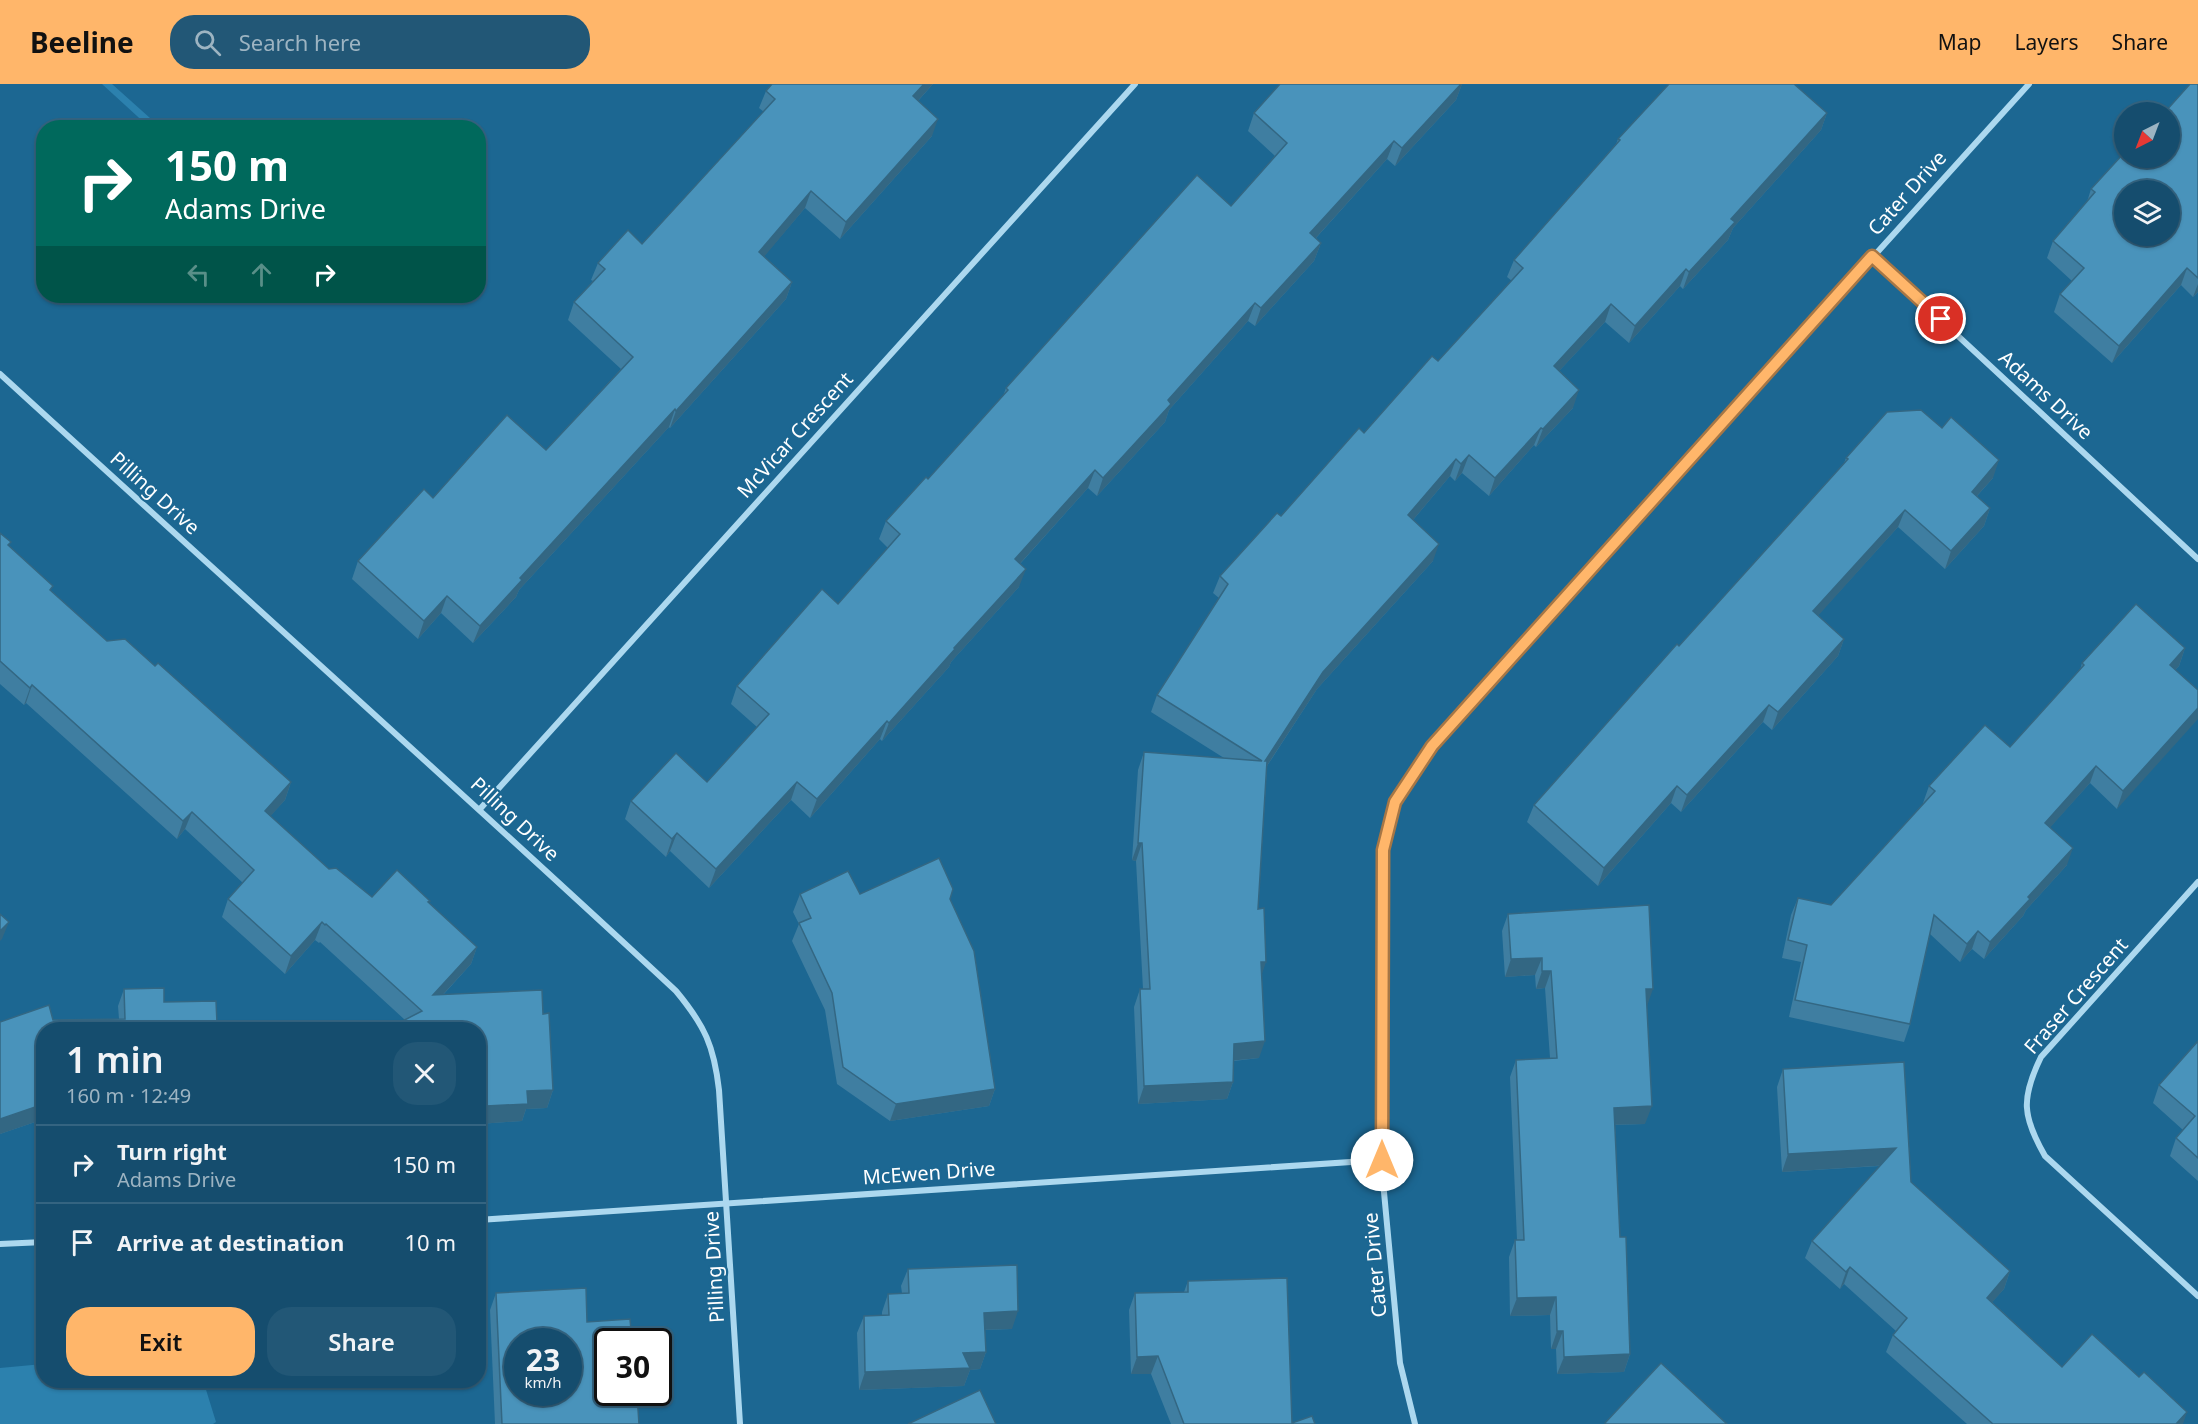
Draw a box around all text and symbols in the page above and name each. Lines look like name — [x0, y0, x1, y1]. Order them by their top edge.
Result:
search box — [170, 15, 590, 69]
text: Beeline — [30, 23, 134, 61]
icon: search — [191, 26, 224, 59]
text: Search here — [239, 27, 361, 57]
text: Map — [1938, 28, 1982, 56]
text: Layers — [2015, 28, 2079, 56]
text: Share — [2112, 28, 2168, 56]
north arrow — [2114, 102, 2180, 168]
map controls — [2114, 102, 2180, 246]
text: 150 m — [165, 136, 289, 193]
icon: right — [66, 144, 144, 222]
street label: Cater Drive — [1861, 145, 1952, 241]
button: layers — [2114, 180, 2180, 246]
text: Adams Drive — [165, 190, 326, 227]
icon: left — [182, 258, 215, 291]
icon: ahead — [245, 258, 278, 291]
icon: right — [308, 258, 341, 291]
pin — [1915, 293, 1966, 344]
icon: arrive — [1924, 302, 1957, 335]
street label: Adams Drive — [1994, 344, 2099, 445]
street label: McVicar Crescent — [731, 366, 859, 504]
street label: Pilling Drive — [105, 445, 206, 540]
street label: Pilling Drive — [465, 771, 566, 867]
street label: Fraser Crescent — [2018, 932, 2134, 1059]
text: 1 min — [66, 1035, 164, 1084]
button: close — [393, 1042, 456, 1105]
text: 160 m · 12:49 — [66, 1082, 191, 1109]
position arrow — [1350, 1128, 1414, 1192]
text: Turn right — [117, 1136, 227, 1166]
icon: right — [66, 1148, 99, 1181]
text: 150 m — [392, 1149, 456, 1179]
street label: McEwen Drive — [862, 1154, 996, 1191]
text: Adams Drive — [117, 1166, 236, 1193]
street label: Pilling Drive — [697, 1210, 730, 1324]
street label: Cater Drive — [1356, 1211, 1393, 1319]
icon: arrive — [66, 1226, 99, 1259]
text: Arrive at destination — [117, 1227, 344, 1257]
text: 10 m — [405, 1227, 456, 1257]
button: Exit — [66, 1307, 255, 1376]
button: Share — [267, 1307, 456, 1376]
speed limit sign: 30 — [594, 1328, 672, 1406]
text: 23 — [526, 1339, 560, 1380]
text: km/h — [525, 1372, 561, 1392]

